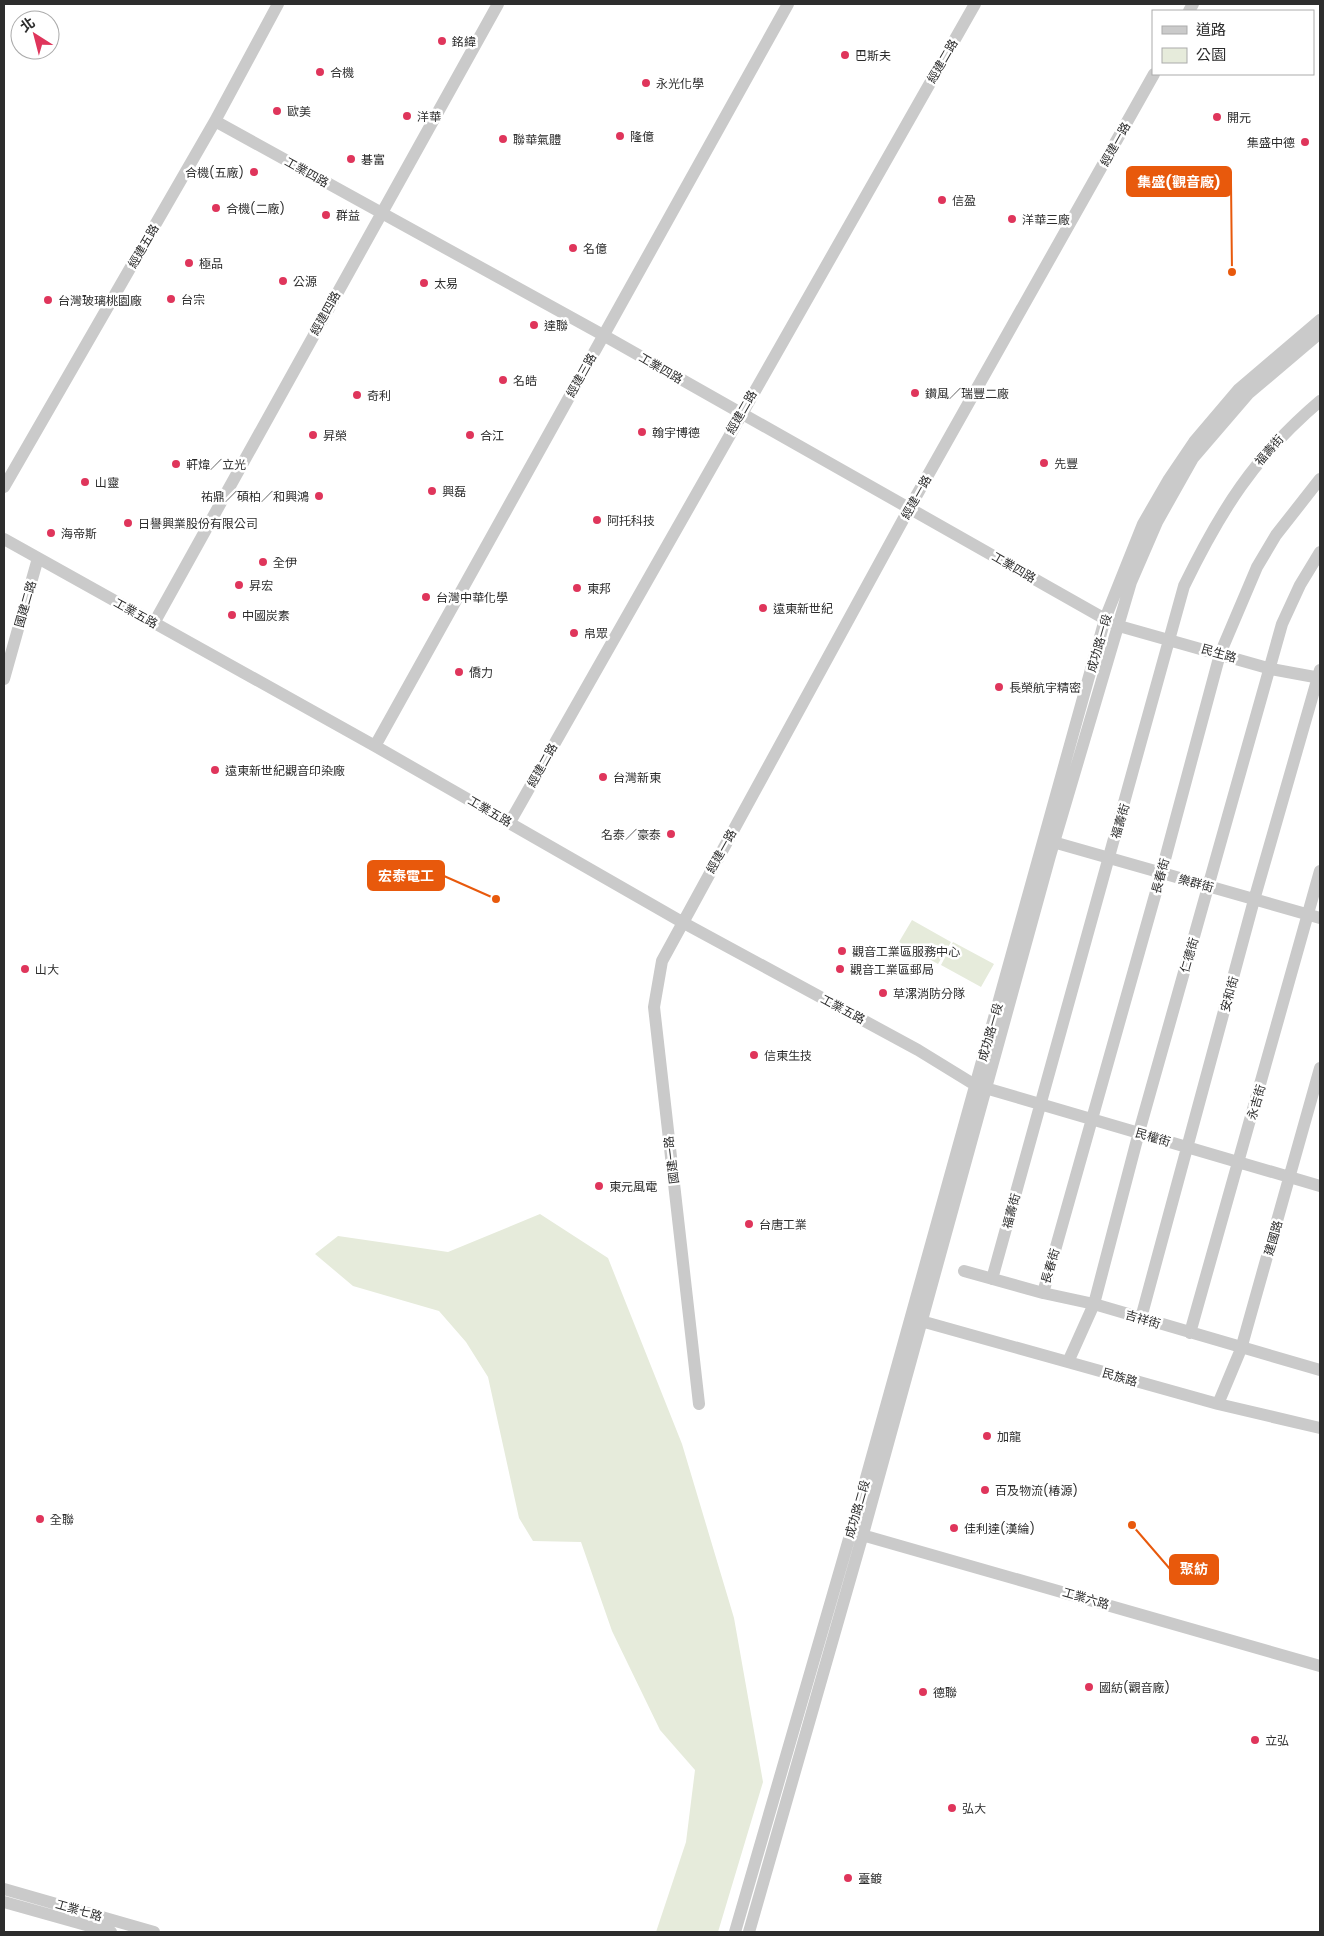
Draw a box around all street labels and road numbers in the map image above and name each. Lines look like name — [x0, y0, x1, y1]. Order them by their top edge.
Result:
street label: 經建二路 — [923, 36, 961, 86]
street label: 經建一路 — [1096, 119, 1134, 169]
street label: 工業四路 — [282, 153, 332, 191]
street label: 經建五路 — [124, 221, 162, 271]
street label: 經建四路 — [306, 288, 344, 338]
street label: 工業四路 — [636, 349, 686, 387]
street label: 經建三路 — [562, 350, 600, 400]
street label: 經建二路 — [722, 387, 760, 437]
street label: 福壽街 — [1251, 431, 1287, 469]
street label: 經建一路 — [897, 472, 935, 522]
street label: 工業四路 — [989, 548, 1039, 586]
street label: 國建二路 — [10, 579, 40, 629]
street label: 工業五路 — [111, 594, 161, 632]
street label: 成功路一段 — [1083, 612, 1115, 674]
street label: 民生路 — [1199, 640, 1239, 666]
street label: 經建二路 — [523, 740, 561, 790]
street label: 工業五路 — [465, 792, 515, 830]
street label: 福壽街 — [1107, 801, 1133, 841]
street label: 經建一路 — [702, 826, 740, 876]
street label: 長春街 — [1147, 856, 1173, 896]
street label: 樂群街 — [1176, 870, 1216, 896]
street label: 仁德街 — [1176, 935, 1202, 975]
street label: 安和街 — [1216, 974, 1242, 1014]
street label: 工業五路 — [818, 990, 868, 1028]
street label: 成功路一段 — [974, 1001, 1006, 1063]
street label: 永吉街 — [1243, 1082, 1269, 1122]
street label: 民權街 — [1133, 1124, 1173, 1150]
street label: 國建一路 — [660, 1135, 682, 1185]
street label: 福壽街 — [998, 1191, 1024, 1231]
street label: 建國路 — [1260, 1218, 1286, 1258]
street label: 長春街 — [1037, 1246, 1063, 1286]
street label: 吉祥街 — [1123, 1306, 1163, 1332]
street label: 民族路 — [1100, 1364, 1140, 1390]
street label: 成功路二段 — [841, 1478, 873, 1540]
street label: 工業六路 — [1061, 1583, 1111, 1613]
street label: 工業七路 — [54, 1895, 104, 1925]

